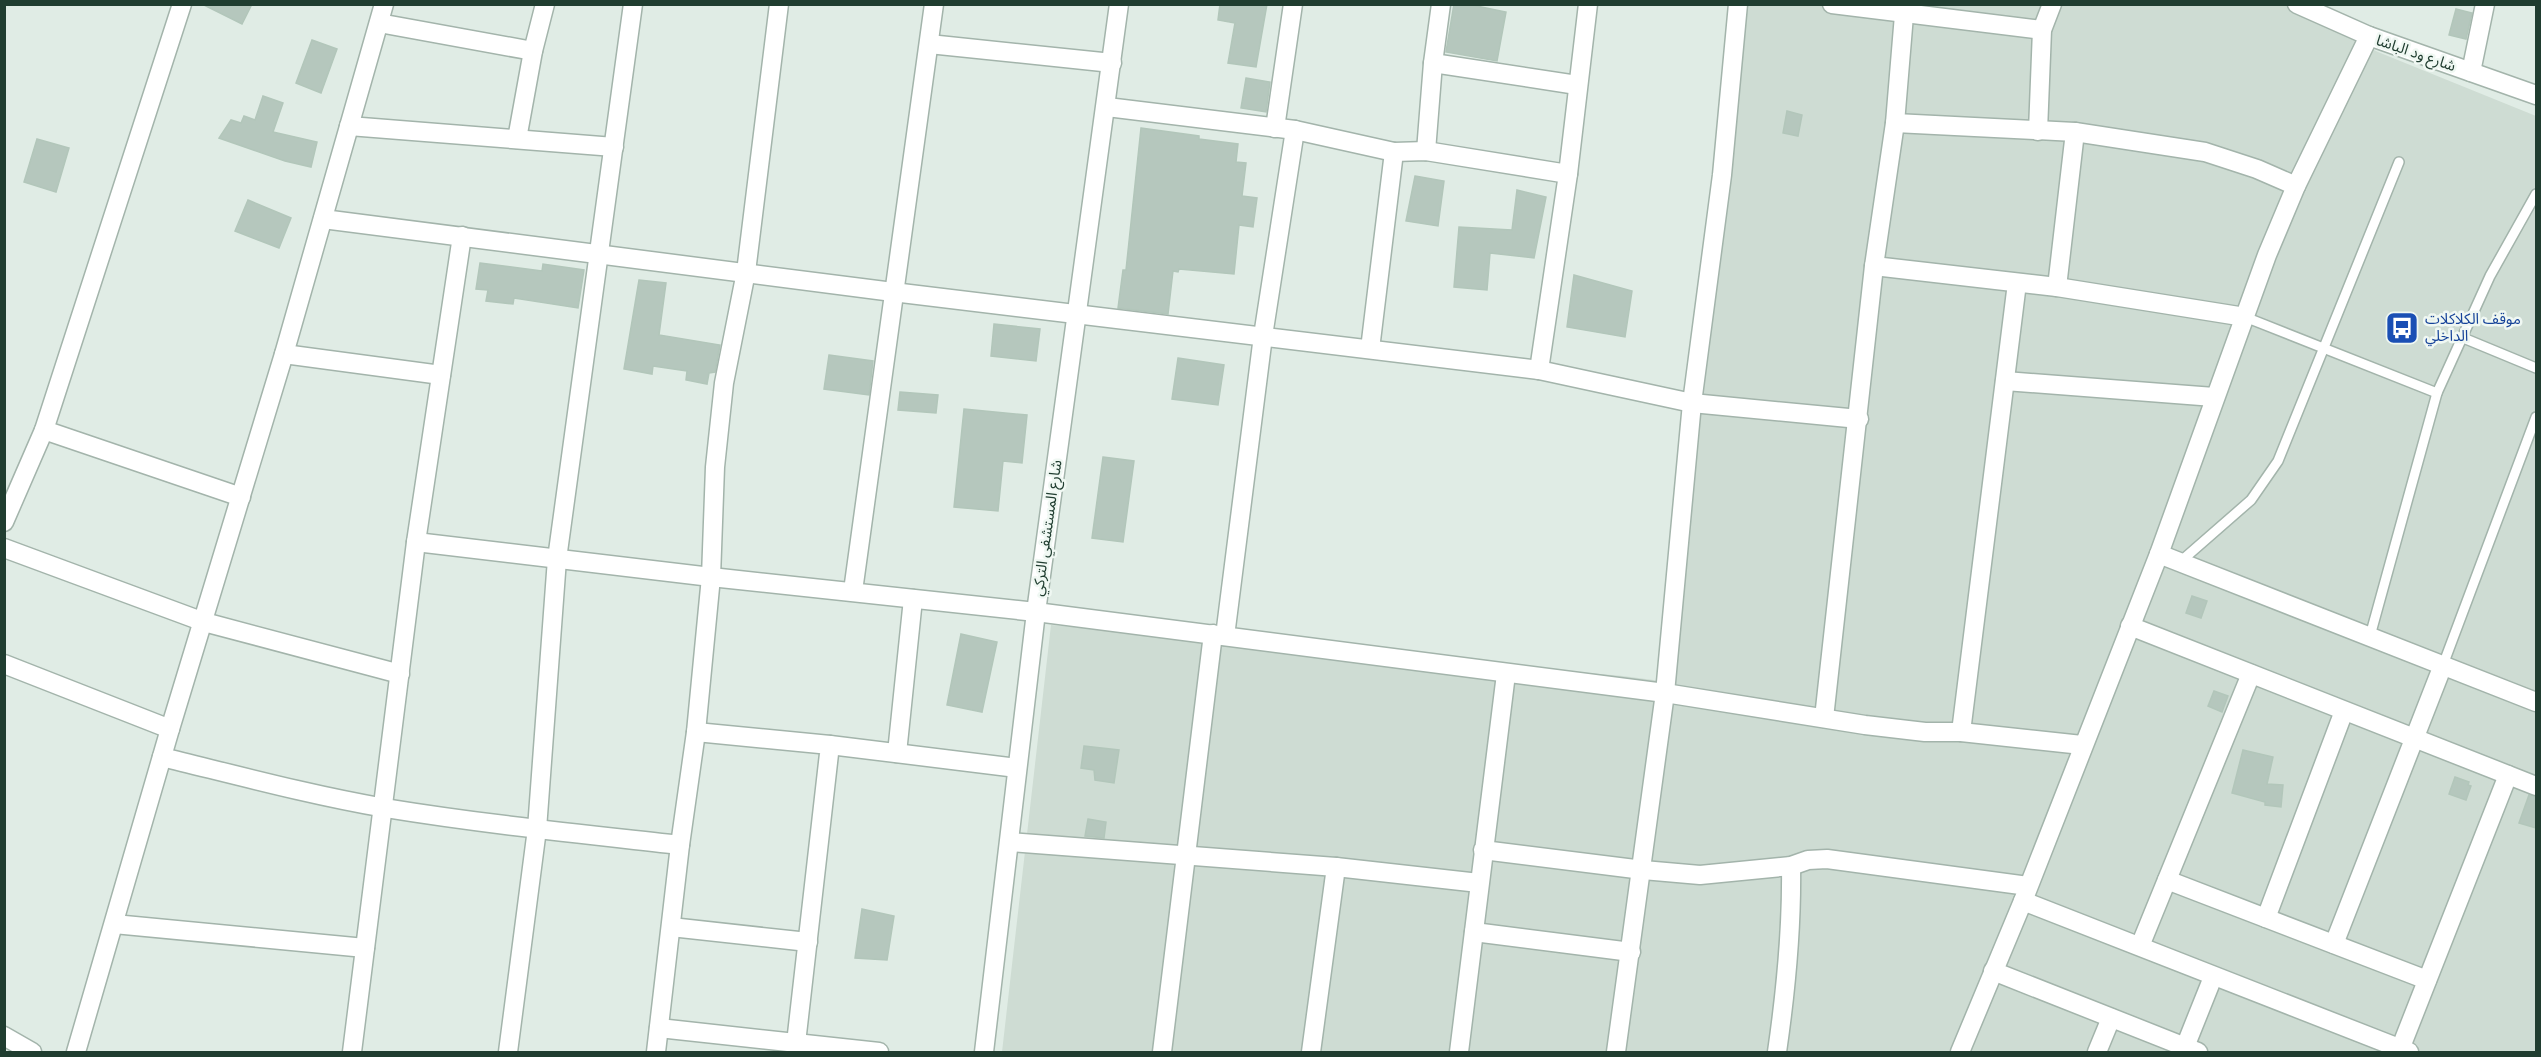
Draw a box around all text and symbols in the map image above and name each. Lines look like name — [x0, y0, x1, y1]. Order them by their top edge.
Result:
street label: شارع ود الباشا — [2373, 30, 2459, 78]
place label: موقف الكلاكلات الداخلي — [2425, 309, 2521, 347]
bus stop icon: موقف الكلاكلات الداخلي — [2384, 310, 2420, 346]
street label: شارع المستشفي التركي — [1028, 458, 1068, 598]

